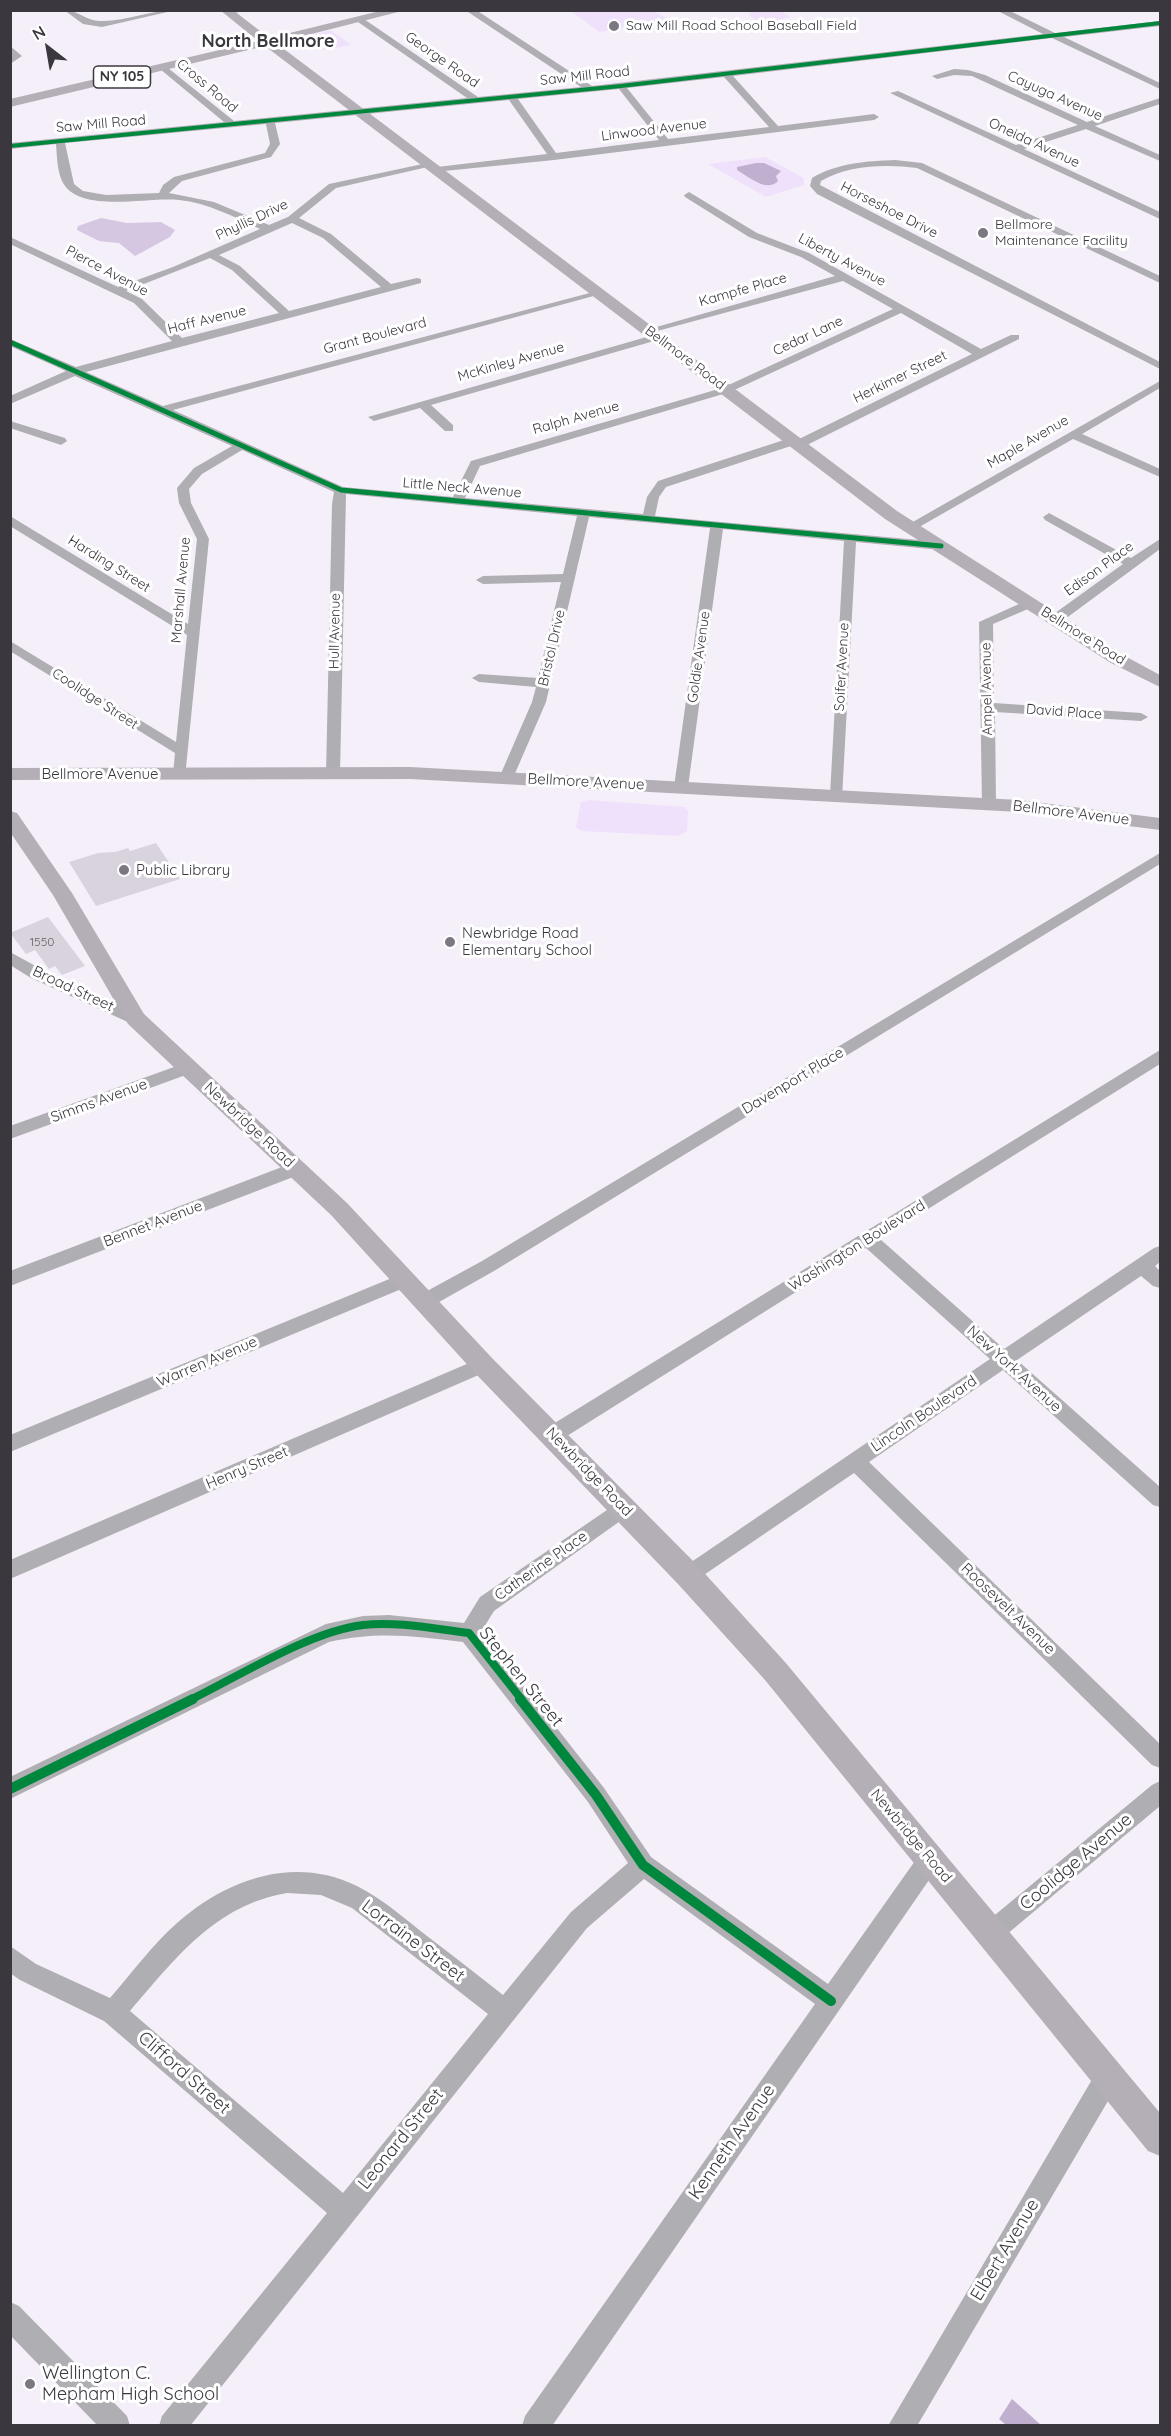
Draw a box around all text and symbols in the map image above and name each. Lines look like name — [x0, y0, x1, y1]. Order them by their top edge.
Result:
north arrow — [18, 18, 78, 78]
place label: Saw Mill Road School Baseball Field — [626, 18, 857, 34]
marker: Saw Mill Road School Baseball Field — [607, 19, 621, 33]
text: N — [29, 21, 49, 44]
street label: George Road — [402, 28, 482, 92]
district label: North Bellmore — [201, 31, 335, 53]
street label: Cross Road — [173, 56, 241, 116]
street label: Saw Mill Road — [539, 63, 631, 89]
road number: NY 105 — [94, 66, 150, 88]
street label: Cayuga Avenue — [1005, 68, 1105, 124]
street label: Saw Mill Road — [55, 112, 147, 136]
street label: Linwood Avenue — [600, 115, 708, 145]
street label: Oneida Avenue — [986, 115, 1082, 171]
street label: Horseshoe Drive — [838, 178, 940, 242]
street label: Phyllis Drive — [213, 196, 291, 244]
place label: Bellmore Maintenance Facility — [995, 217, 1128, 250]
marker: Bellmore Maintenance Facility — [976, 226, 990, 240]
street label: Liberty Avenue — [795, 230, 889, 290]
street label: Pierce Avenue — [63, 242, 151, 300]
street label: Kampfe Place — [697, 269, 789, 311]
street label: Haff Avenue — [166, 302, 248, 338]
street label: Cedar Lane — [770, 313, 846, 359]
street label: Grant Boulevard — [322, 314, 428, 358]
street label: Bellmore Road — [642, 322, 728, 394]
street label: McKinley Avenue — [456, 339, 566, 385]
street label: Herkimer Street — [850, 347, 950, 407]
street label: Ralph Avenue — [531, 398, 621, 438]
street label: Maple Avenue — [984, 412, 1072, 472]
street label: Little Neck Avenue — [402, 474, 522, 502]
street label: Harding Street — [65, 532, 153, 596]
street label: Marshall Avenue — [168, 536, 194, 644]
street label: Edison Place — [1061, 538, 1137, 600]
street label: Hull Avenue — [326, 593, 344, 669]
street label: Bellmore Road — [1038, 603, 1128, 669]
street label: Bristol Drive — [535, 608, 569, 688]
street label: Goldie Avenue — [684, 610, 714, 704]
street label: Soifer Avenue — [831, 622, 853, 712]
street label: Ampel Avenue — [978, 642, 996, 736]
street label: Coolidge Street — [49, 665, 141, 733]
street label: David Place — [1025, 701, 1103, 723]
street label: Bellmore Avenue — [41, 765, 159, 783]
street label: Bellmore Avenue — [527, 770, 645, 794]
street label: Bellmore Avenue — [1012, 797, 1130, 829]
place label: Public Library — [136, 861, 230, 879]
marker: Public Library — [117, 863, 131, 877]
place label: Newbridge Road Elementary School — [462, 924, 592, 959]
house number: 1550 — [30, 935, 54, 949]
marker: Newbridge Road Elementary School — [443, 935, 457, 949]
street label: Broad Street — [30, 962, 116, 1016]
street label: Davenport Place — [739, 1044, 847, 1118]
street label: Simms Avenue — [48, 1075, 150, 1127]
street label: Newbridge Road — [200, 1079, 298, 1171]
street label: Bennet Avenue — [101, 1197, 205, 1251]
street label: Washington Boulevard — [785, 1197, 929, 1295]
street label: New York Avenue — [963, 1322, 1065, 1416]
street label: Warren Avenue — [154, 1333, 260, 1391]
street label: Lincoln Boulevard — [868, 1372, 980, 1456]
street label: Newbridge Road — [542, 1424, 636, 1520]
street label: Henry Street — [203, 1443, 291, 1493]
street label: Catherine Place — [491, 1527, 591, 1605]
street label: Roosevelt Avenue — [957, 1560, 1059, 1658]
street label: Stephen Street — [474, 1623, 568, 1731]
street label: Newbridge Road — [867, 1786, 955, 1886]
street label: Coolidge Avenue — [1015, 1809, 1137, 1915]
street label: Lorraine Street — [357, 1895, 469, 1987]
street label: Clifford Street — [133, 2027, 235, 2119]
street label: Kenneth Avenue — [684, 2080, 780, 2204]
street label: Leonard Street — [354, 2084, 448, 2194]
street label: Elbert Avenue — [966, 2195, 1044, 2305]
place label: Wellington C. Mepham High School — [42, 2363, 219, 2406]
marker: Wellington C. Mepham High School — [23, 2377, 37, 2391]

